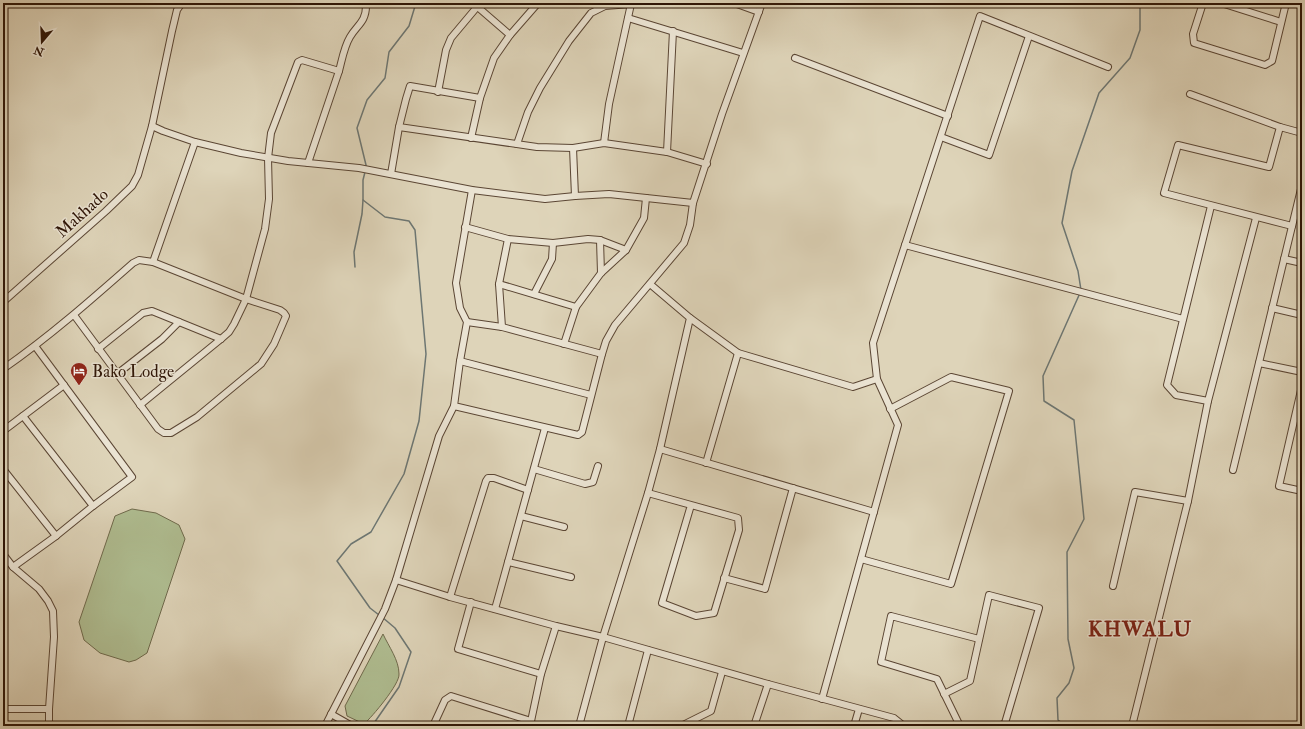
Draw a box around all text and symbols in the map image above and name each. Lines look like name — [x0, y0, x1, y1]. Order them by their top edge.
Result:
north arrow — [22, 22, 62, 62]
text: N — [31, 43, 47, 59]
street label: Makhado — [51, 184, 113, 242]
hotel icon: Bako Lodge — [69, 361, 89, 386]
place label: Bako Lodge — [92, 361, 174, 382]
district label: KHWALU — [1088, 616, 1192, 643]

